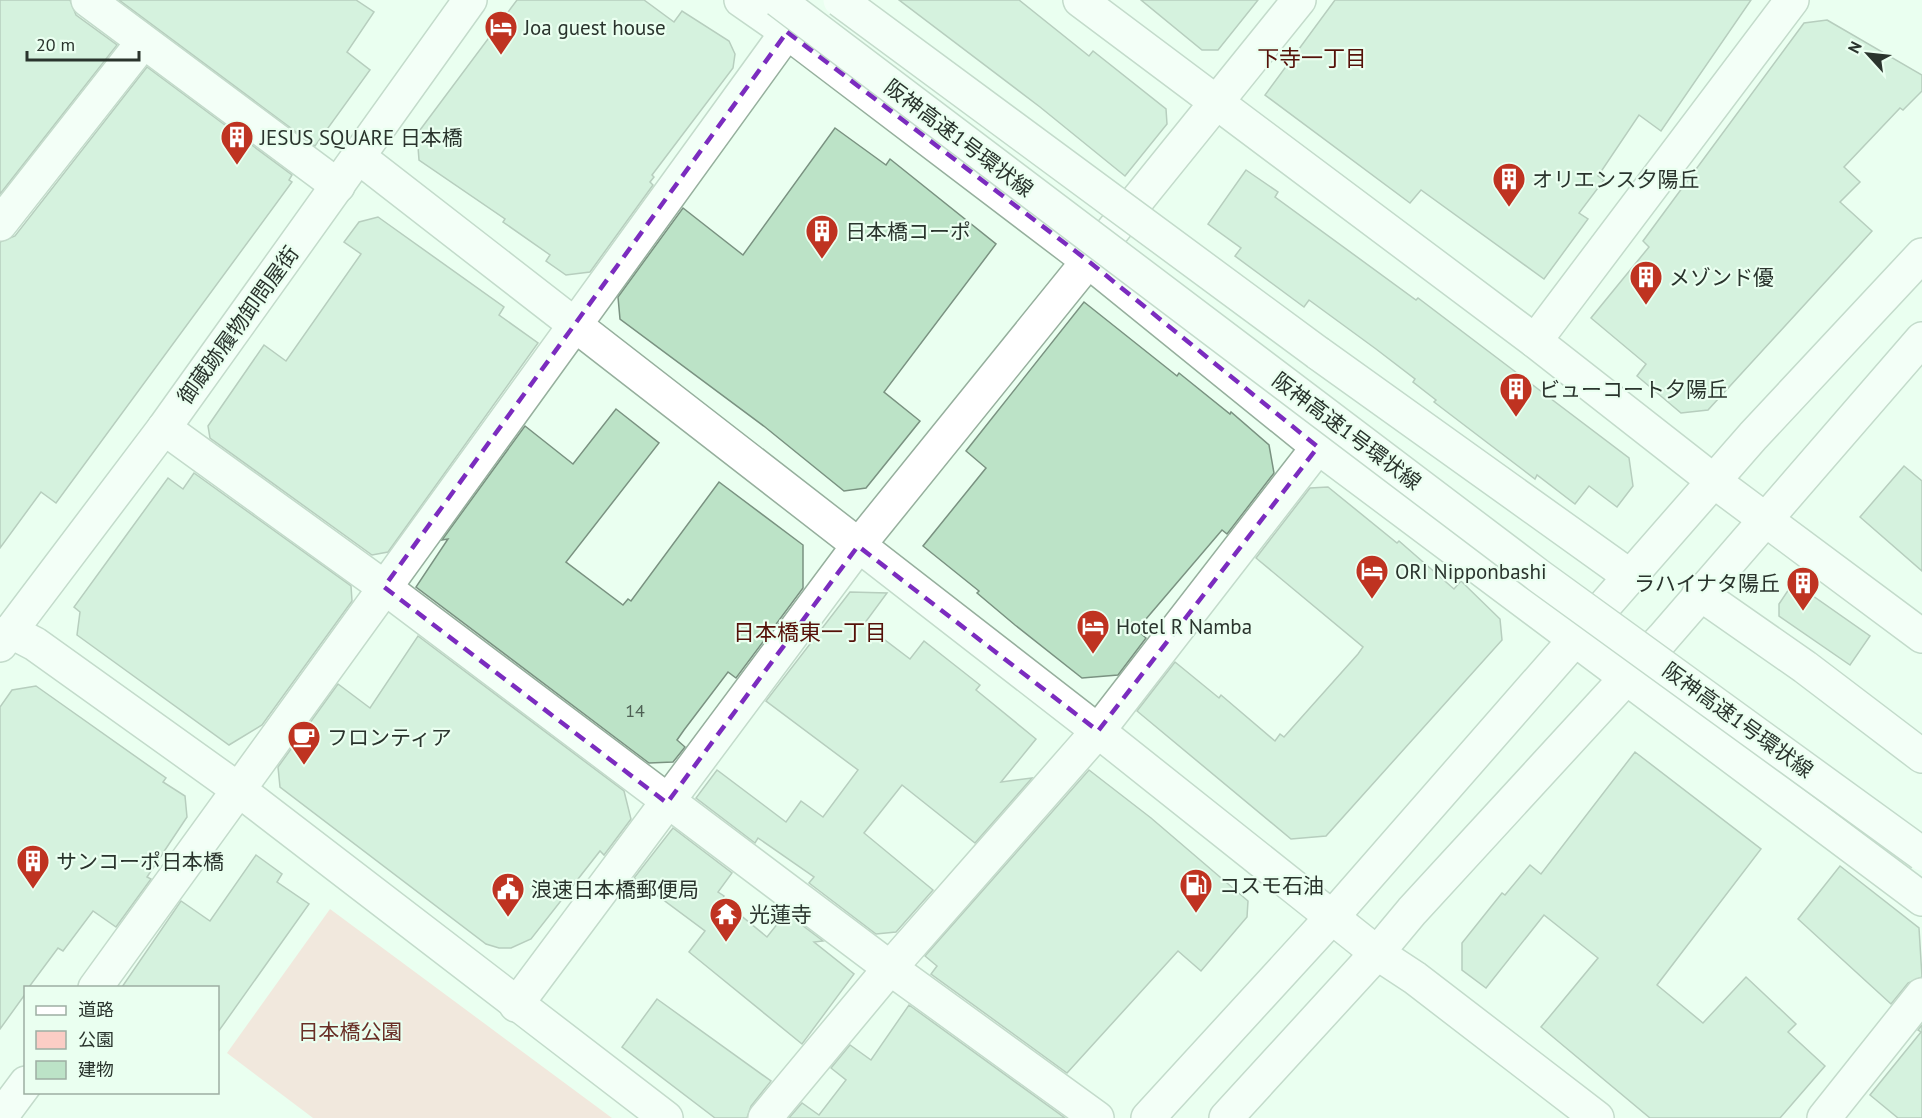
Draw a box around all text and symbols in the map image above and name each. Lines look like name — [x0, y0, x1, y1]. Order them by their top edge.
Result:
hotel icon: Joa guest house — [483, 9, 519, 56]
place label: Joa guest house — [523, 14, 666, 41]
scale bar — [27, 24, 140, 62]
north arrow — [1838, 24, 1898, 84]
text: 20 m — [36, 33, 75, 56]
text: N — [1843, 38, 1866, 56]
district label: 下寺一丁目 — [1257, 44, 1367, 72]
street label: 阪神高速1号環状線 — [879, 73, 1039, 203]
building icon: JESUS SQUARE 日本橋 — [219, 119, 255, 166]
place label: JESUS SQUARE 日本橋 — [259, 124, 463, 151]
building icon: オリエンス夕陽丘 — [1491, 161, 1527, 208]
place label: オリエンス夕陽丘 — [1532, 166, 1700, 193]
building icon: 日本橋コーポ — [804, 213, 840, 260]
place label: 日本橋コーポ — [845, 218, 971, 245]
street label: 御蔵跡履物卸問屋街 — [172, 241, 304, 409]
building icon: メゾンド優 — [1628, 259, 1664, 306]
place label: メゾンド優 — [1669, 264, 1774, 291]
street label: 阪神高速1号環状線 — [1267, 366, 1427, 496]
building icon: ビューコート夕陽丘 — [1498, 371, 1534, 418]
place label: ビューコート夕陽丘 — [1539, 376, 1728, 403]
hotel icon: ORI Nipponbashi — [1354, 553, 1390, 600]
place label: ORI Nipponbashi — [1395, 558, 1547, 585]
building icon: ラハイナタ陽丘 — [1785, 565, 1821, 612]
place label: ラハイナタ陽丘 — [1634, 570, 1780, 597]
hotel icon: Hotel R Namba — [1075, 608, 1111, 655]
place label: Hotel R Namba — [1116, 613, 1252, 640]
district label: 日本橋東一丁目 — [733, 618, 887, 646]
street label: 阪神高速1号環状線 — [1657, 656, 1819, 784]
house number: 14 — [625, 699, 645, 722]
cafe icon: フロンティア — [286, 719, 322, 766]
place label: フロンティア — [327, 724, 452, 751]
building icon: サンコーポ日本橋 — [15, 843, 51, 890]
place label: サンコーポ日本橋 — [56, 848, 224, 875]
fuel station icon: コスモ石油 — [1178, 867, 1214, 914]
public building icon: 浪速日本橋郵便局 — [490, 871, 526, 918]
place label: コスモ石油 — [1219, 872, 1324, 899]
place label: 浪速日本橋郵便局 — [531, 876, 699, 903]
temple icon: 光蓮寺 — [708, 896, 744, 943]
place label: 光蓮寺 — [749, 901, 812, 928]
legend — [24, 986, 219, 1094]
text: 道路 — [78, 998, 114, 1021]
park label: 日本橋公園 — [298, 1018, 403, 1045]
text: 公園 — [78, 1028, 114, 1051]
text: 建物 — [78, 1058, 114, 1081]

